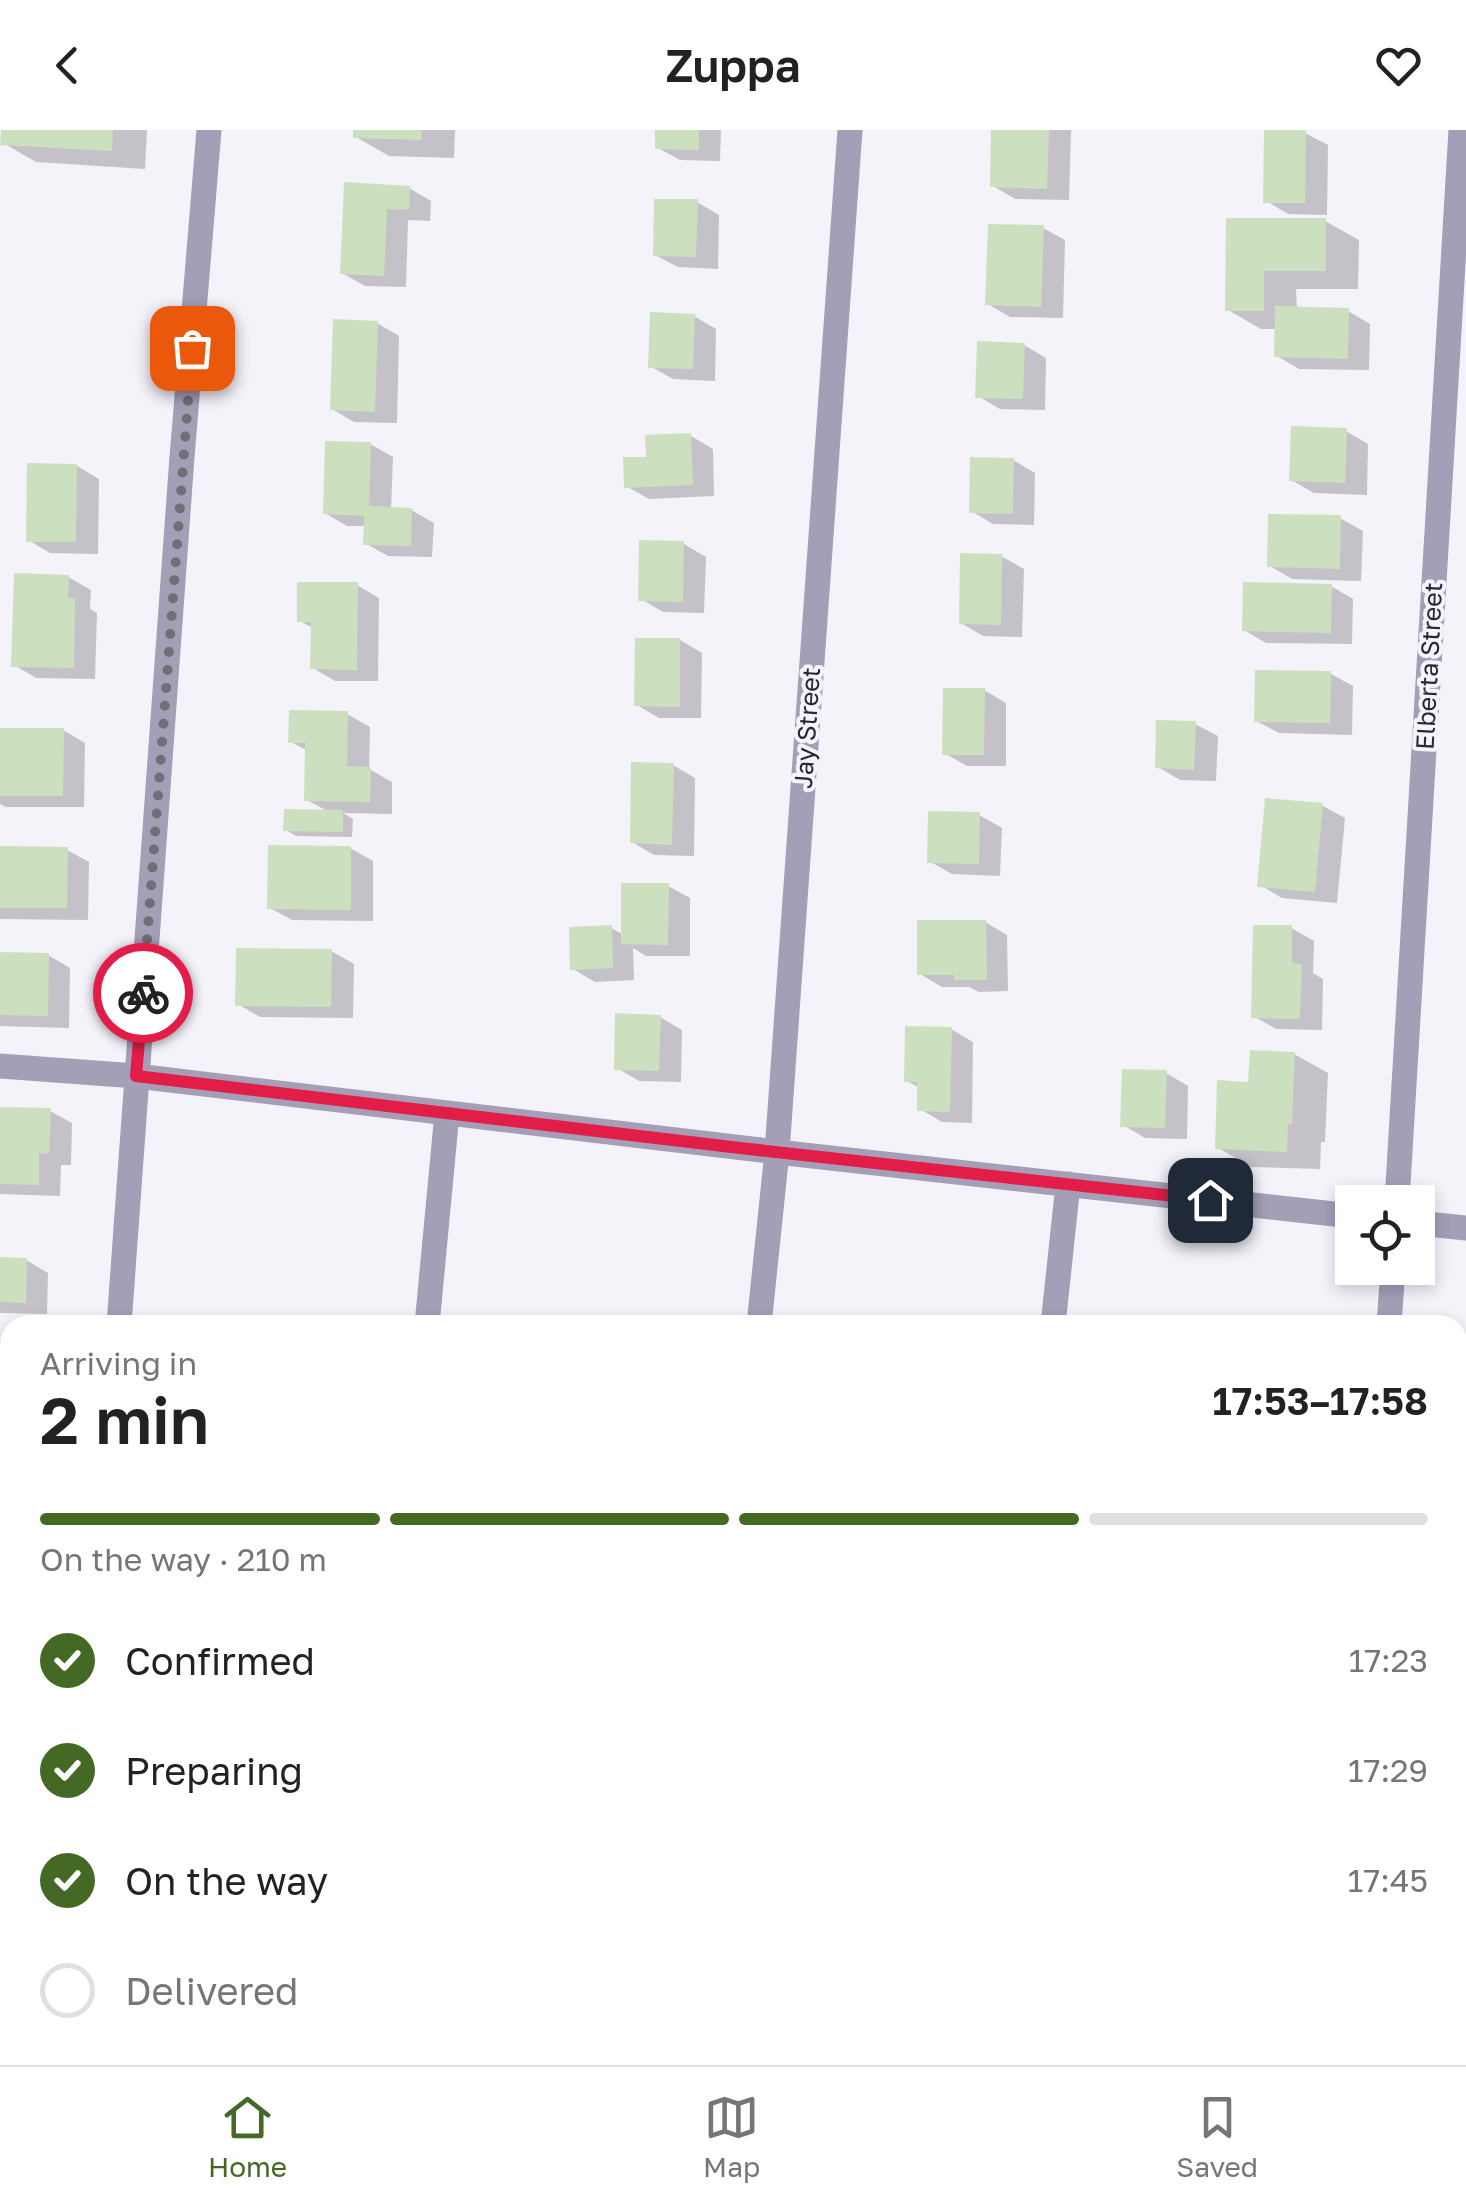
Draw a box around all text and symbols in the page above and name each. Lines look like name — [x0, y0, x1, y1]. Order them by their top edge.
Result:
icon: back — [40, 38, 95, 93]
text: Zuppa — [665, 38, 801, 92]
icon: heart — [1371, 38, 1426, 93]
pin — [150, 306, 235, 391]
icon: bag — [165, 321, 220, 376]
street label: Elberta Street — [1409, 581, 1448, 751]
street label: Jay Street — [787, 666, 826, 790]
courier — [93, 943, 193, 1043]
icon: bike — [116, 966, 171, 1021]
pin — [1168, 1158, 1253, 1243]
icon: home — [1183, 1173, 1238, 1228]
map controls — [1335, 1185, 1435, 1285]
button: locate — [1335, 1185, 1435, 1285]
text: Arriving in — [40, 1344, 197, 1382]
text: 17:53–17:58 — [1213, 1378, 1428, 1423]
text: 2 min — [40, 1380, 209, 1458]
text: On the way · 210 m — [40, 1540, 327, 1578]
icon: check — [40, 1633, 95, 1688]
text: Confirmed — [125, 1638, 315, 1683]
text: 17:23 — [1349, 1641, 1428, 1679]
icon: check — [40, 1743, 95, 1798]
text: Preparing — [125, 1748, 303, 1793]
text: 17:29 — [1348, 1751, 1428, 1789]
icon: check — [40, 1853, 95, 1908]
text: On the way — [125, 1858, 328, 1903]
text: 17:45 — [1348, 1861, 1428, 1899]
text: Delivered — [125, 1968, 298, 2013]
tab: Home — [208, 2090, 287, 2183]
tab: Map — [703, 2090, 760, 2183]
tab: Saved — [1176, 2090, 1258, 2183]

